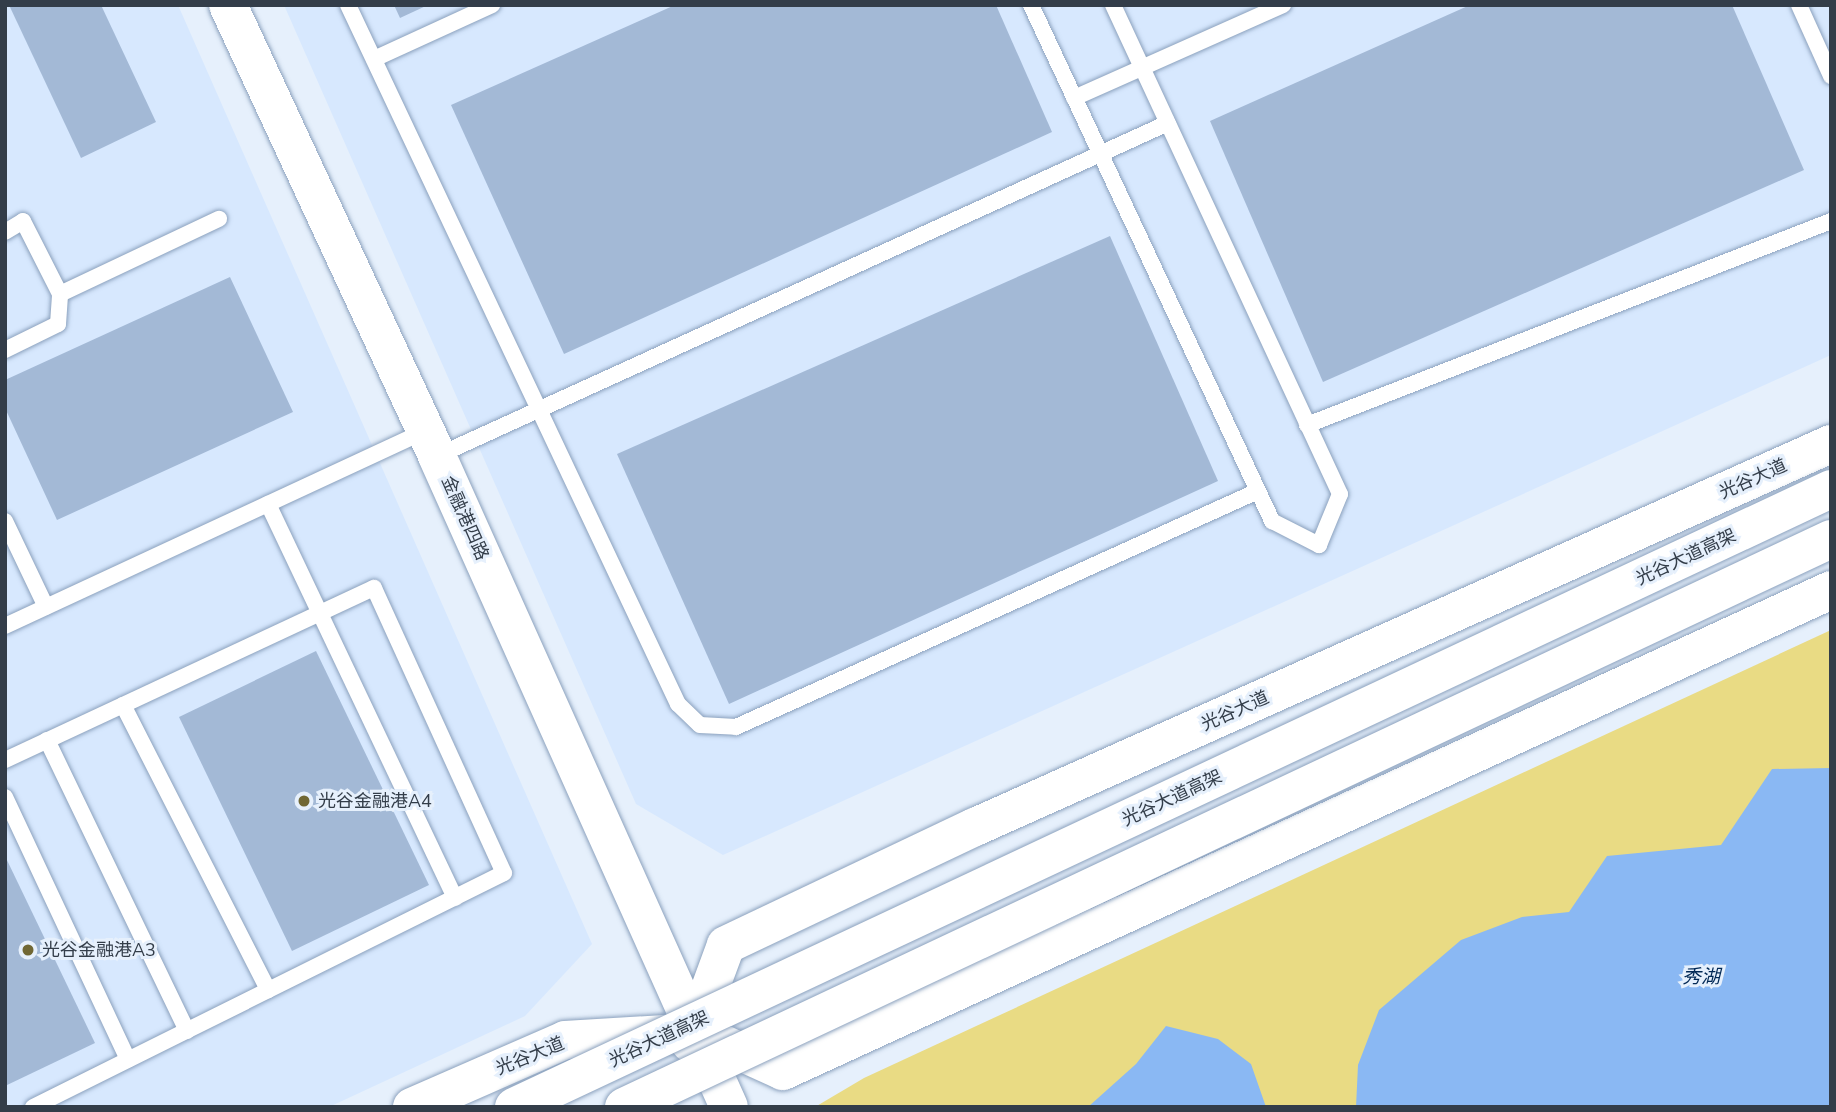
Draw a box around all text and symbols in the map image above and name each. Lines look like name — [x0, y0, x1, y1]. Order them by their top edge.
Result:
street label: 光谷大道 — [1716, 454, 1790, 504]
street label: 金融港四路 — [437, 472, 493, 564]
street label: 光谷大道高架 — [1632, 524, 1740, 590]
street label: 光谷大道 — [1198, 686, 1272, 736]
street label: 光谷大道高架 — [1118, 765, 1226, 831]
place label: 光谷金融港A4 — [318, 790, 432, 812]
marker: 光谷金融港A4 — [296, 793, 312, 809]
place label: 光谷金融港A3 — [42, 939, 156, 961]
marker: 光谷金融港A3 — [20, 942, 36, 958]
water label: 秀湖 — [1682, 967, 1720, 989]
street label: 光谷大道高架 — [605, 1006, 713, 1072]
street label: 光谷大道 — [493, 1033, 567, 1079]

